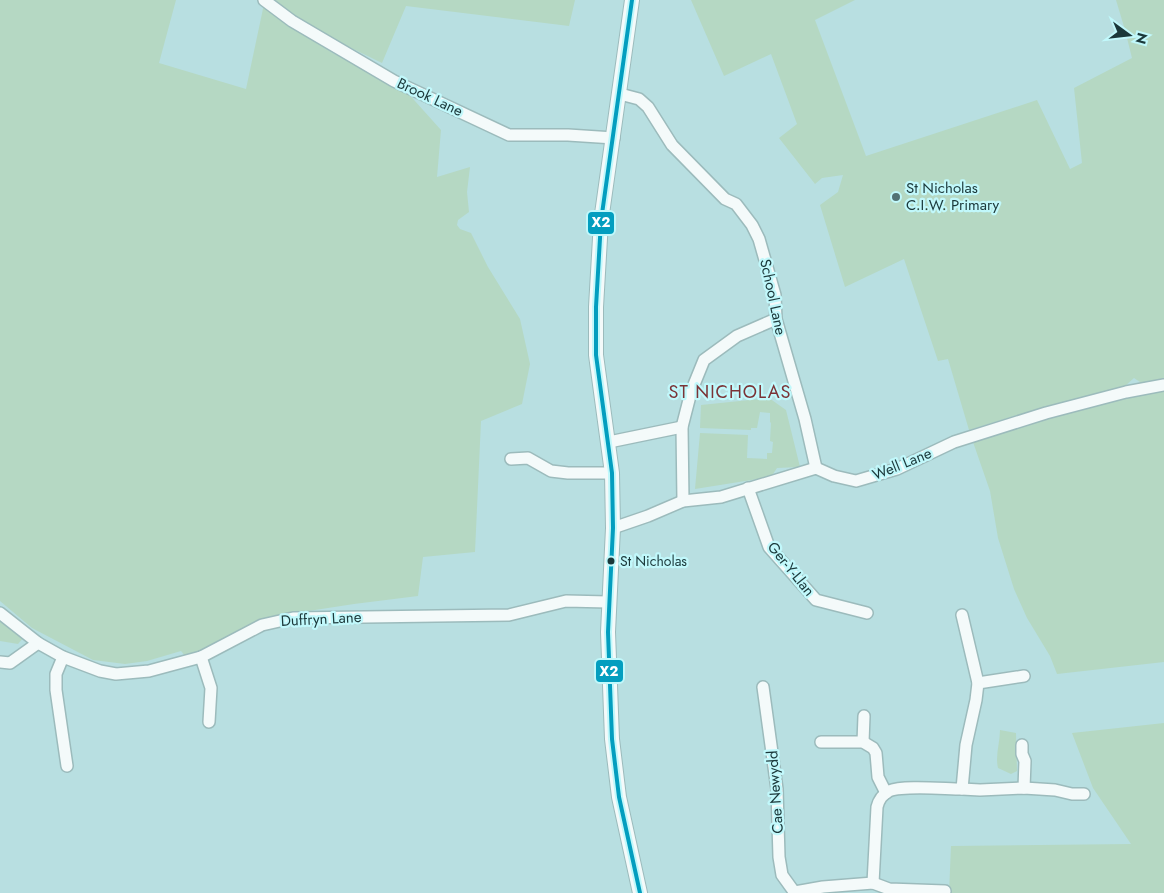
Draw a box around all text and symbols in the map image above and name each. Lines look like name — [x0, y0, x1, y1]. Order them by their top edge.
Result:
north arrow — [1104, 10, 1154, 60]
text: N — [1130, 30, 1153, 46]
street label: Brook Lane — [393, 72, 467, 122]
place label: St Nicholas C.I.W. Primary — [906, 177, 1000, 216]
marker: St Nicholas C.I.W. Primary — [890, 191, 902, 203]
line badge: X2 — [587, 211, 615, 235]
text: X2 — [592, 212, 610, 232]
street label: School Lane — [754, 257, 792, 337]
district label: ST NICHOLAS — [669, 379, 791, 405]
street label: Well Lane — [869, 442, 935, 486]
street label: Ger-Y-Llan — [762, 537, 820, 601]
place label: St Nicholas — [620, 551, 687, 571]
marker: St Nicholas — [606, 556, 616, 566]
street label: Duffryn Lane — [280, 606, 362, 632]
line badge: X2 — [595, 659, 624, 683]
text: X2 — [600, 661, 618, 681]
street label: Cae Newydd — [761, 750, 789, 834]

